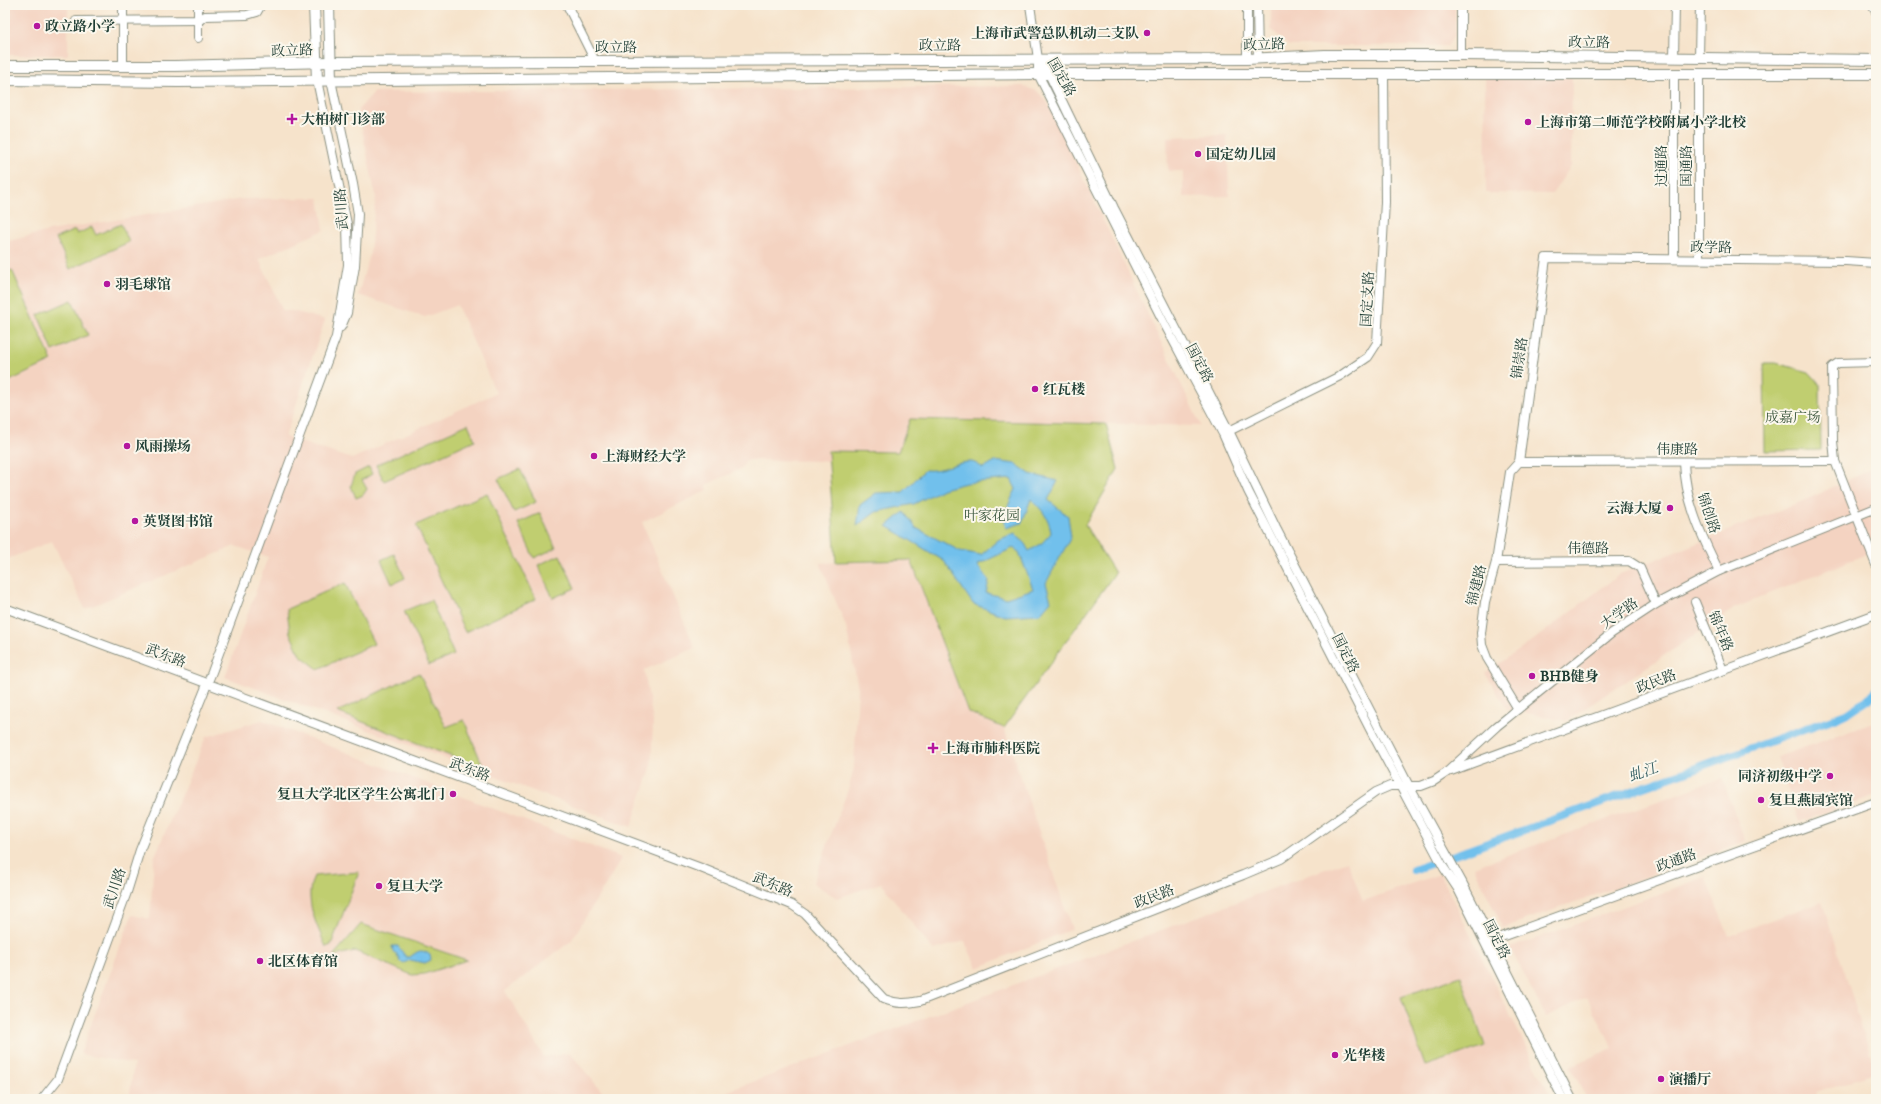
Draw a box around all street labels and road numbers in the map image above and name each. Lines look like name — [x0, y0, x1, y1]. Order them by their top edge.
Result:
street label: 政立路 — [1568, 34, 1610, 52]
street label: 政立路 — [1243, 35, 1285, 55]
street label: 政立路 — [919, 37, 961, 55]
street label: 政立路 — [595, 39, 637, 57]
street label: 政立路 — [271, 41, 313, 61]
street label: 国定路 — [1043, 55, 1079, 100]
street label: 过通路 — [1653, 145, 1671, 187]
street label: 国通路 — [1678, 145, 1696, 187]
street label: 武川路 — [332, 187, 352, 231]
street label: 政学路 — [1690, 239, 1732, 257]
street label: 国定支路 — [1358, 271, 1378, 327]
street label: 锦崇路 — [1508, 336, 1532, 380]
street label: 国定路 — [1181, 341, 1217, 386]
street label: 伟康路 — [1656, 441, 1698, 459]
street label: 锦创路 — [1693, 491, 1723, 536]
street label: 伟德路 — [1567, 540, 1609, 558]
street label: 锦建路 — [1463, 563, 1491, 608]
street label: 大学路 — [1597, 594, 1642, 633]
street label: 锦年路 — [1704, 609, 1737, 654]
street label: 国定路 — [1328, 631, 1363, 676]
street label: 武东路 — [143, 640, 188, 672]
street label: 政民路 — [1634, 666, 1679, 698]
street label: 武东路 — [447, 754, 492, 786]
street label: 政通路 — [1654, 845, 1699, 877]
street label: 武川路 — [100, 866, 130, 911]
street label: 武东路 — [750, 868, 795, 901]
street label: 政民路 — [1132, 881, 1177, 913]
street label: 国定路 — [1479, 917, 1514, 962]

